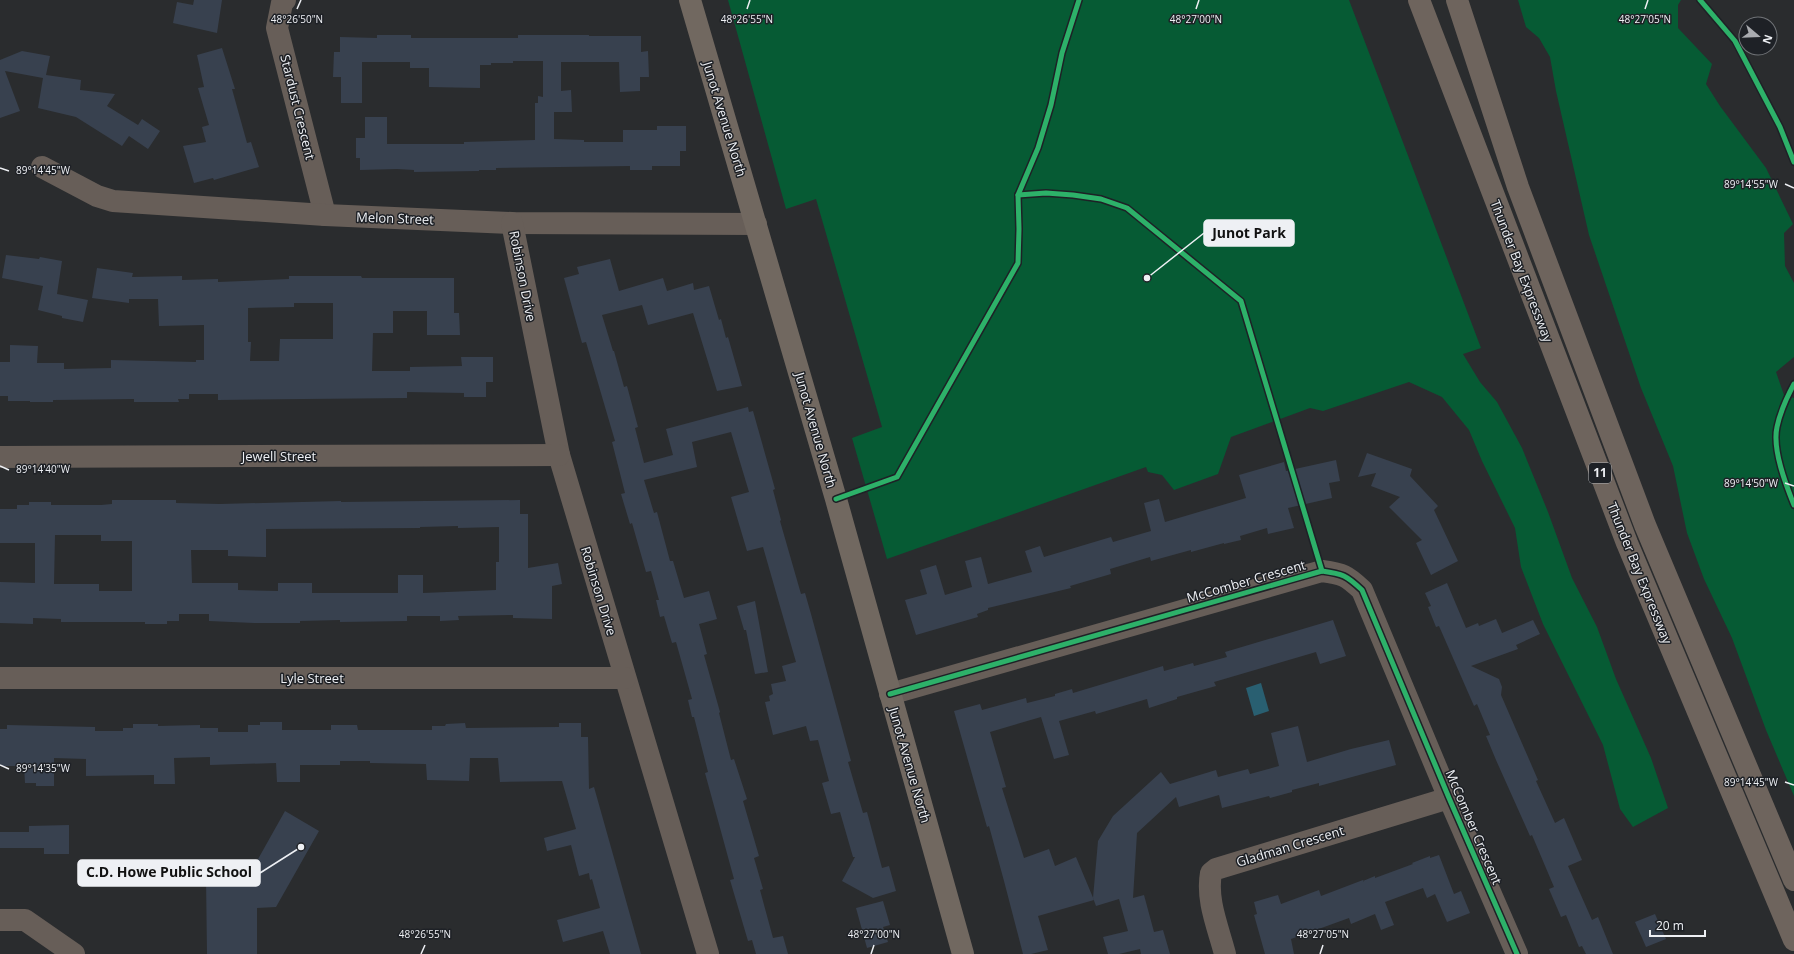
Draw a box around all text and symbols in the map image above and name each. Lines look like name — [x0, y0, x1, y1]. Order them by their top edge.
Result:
text: 48°26'50"N — [271, 12, 323, 26]
text: 48°26'55"N — [721, 12, 773, 26]
text: 48°27'00"N — [1170, 12, 1222, 26]
text: 48°27'05"N — [1619, 12, 1671, 26]
north arrow — [1738, 16, 1778, 56]
text: N — [1759, 33, 1776, 46]
street label: Stardust Crescent — [276, 53, 320, 162]
street label: Junot Avenue North — [698, 57, 751, 179]
text: 89°14'45"W — [16, 163, 71, 177]
text: 89°14'55"W — [1724, 177, 1779, 191]
street label: Thunder Bay Expressway — [1486, 197, 1558, 345]
street label: Melon Street — [356, 208, 435, 228]
callout: Junot Park — [1204, 220, 1294, 246]
text: Junot Park — [1210, 223, 1286, 242]
street label: Robinson Drive — [505, 229, 541, 323]
street label: Junot Avenue North — [790, 368, 841, 490]
street label: Jewell Street — [240, 447, 317, 465]
text: 89°14'40"W — [16, 462, 71, 476]
road number: 11 — [1589, 463, 1611, 483]
text: 89°14'50"W — [1724, 476, 1779, 490]
street label: Thunder Bay Expressway — [1603, 499, 1677, 647]
street label: Robinson Drive — [577, 544, 621, 638]
street label: McComber Crescent — [1184, 555, 1308, 607]
street label: Lyle Street — [280, 669, 344, 687]
street label: Junot Avenue North — [884, 703, 935, 825]
text: 89°14'35"W — [16, 761, 71, 775]
street label: McComber Crescent — [1442, 767, 1506, 887]
text: 89°14'45"W — [1724, 775, 1779, 789]
street label: Gladman Crescent — [1234, 821, 1346, 871]
callout: C.D. Howe Public School — [78, 860, 260, 886]
text: C.D. Howe Public School — [86, 862, 252, 881]
scale bar — [1650, 912, 1705, 938]
text: 20 m — [1656, 917, 1684, 934]
text: 48°26'55"N — [399, 927, 451, 941]
text: 48°27'00"N — [848, 927, 900, 941]
text: 48°27'05"N — [1297, 927, 1349, 941]

